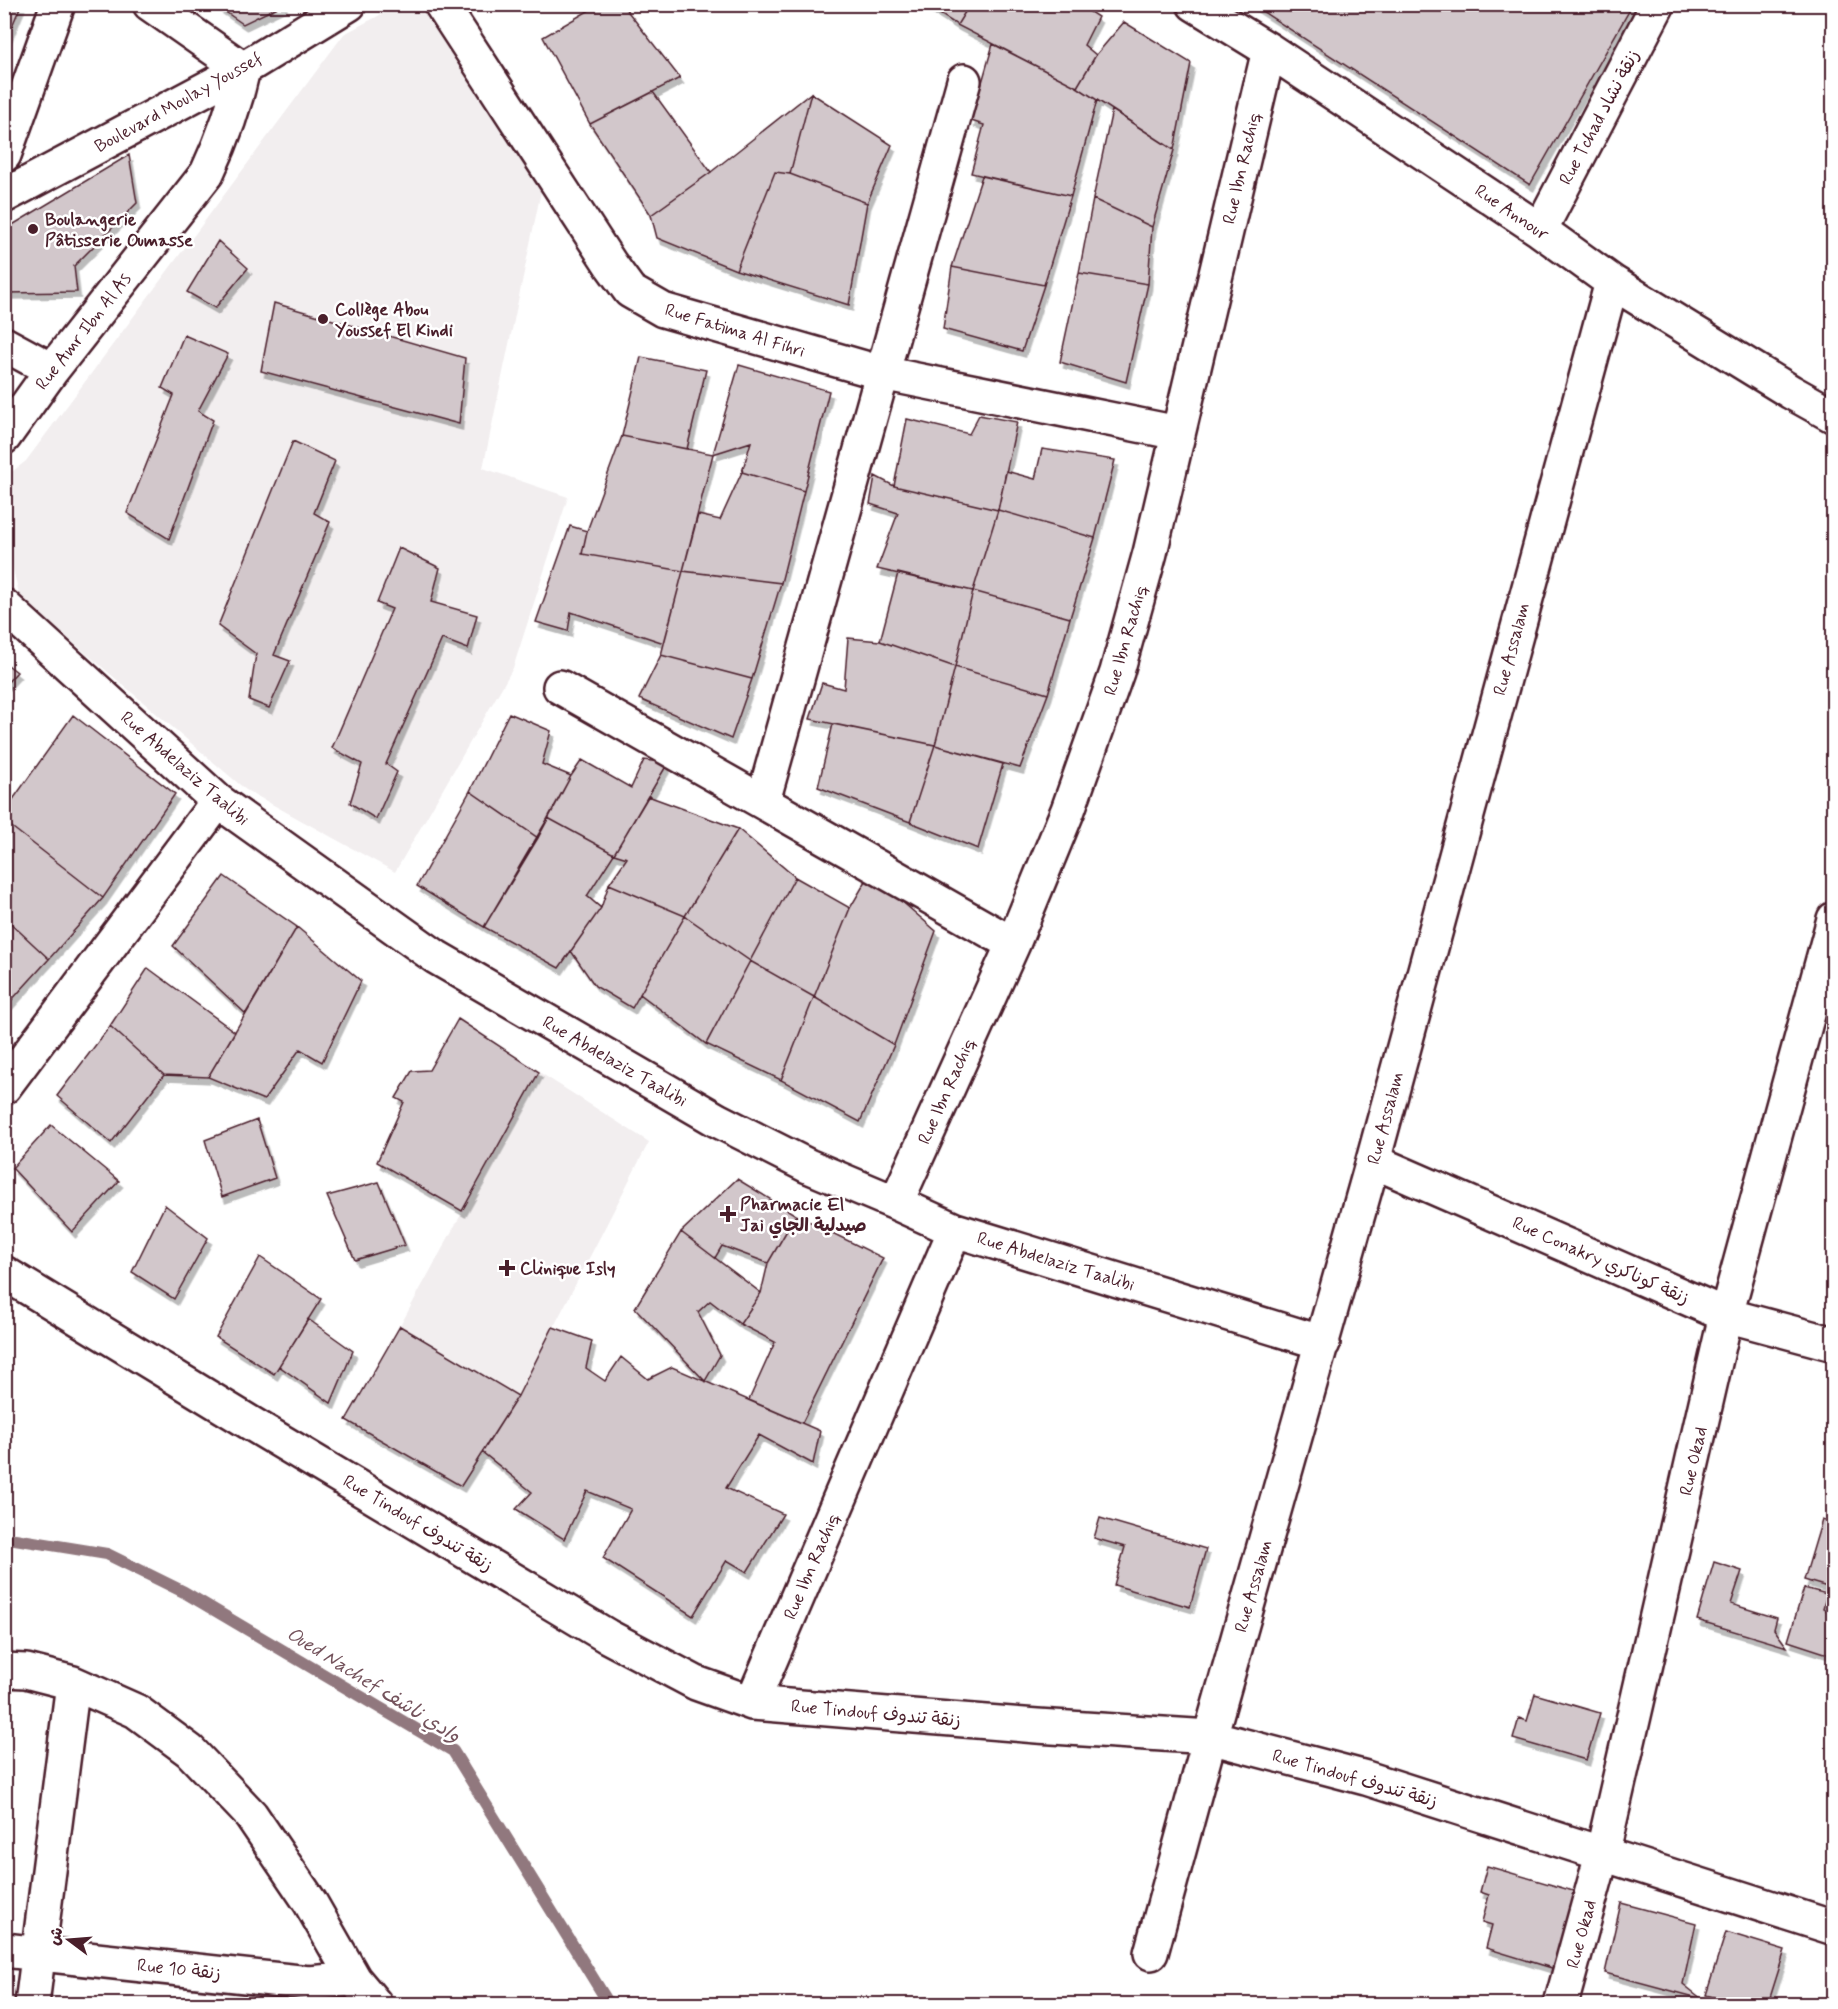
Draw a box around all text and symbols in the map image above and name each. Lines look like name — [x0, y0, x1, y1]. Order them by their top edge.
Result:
street label: Rue Tchad زنقة نشاد — [1554, 46, 1646, 189]
street label: Boulevard Moulay Youssef — [90, 47, 267, 159]
street label: Rue Ibn Rachiq — [1217, 110, 1267, 226]
street label: Rue Annour — [1470, 179, 1554, 247]
place label: Boulangerie Pâtisserie Oumasse — [45, 208, 193, 253]
marker: Boulangerie Pâtisserie Oumasse — [26, 222, 40, 236]
street label: Rue Amr Ibn Al As — [30, 268, 137, 395]
place label: Collège Abou Youssef El Kindi — [335, 298, 453, 343]
street label: Rue Fatima Al Fihri — [662, 298, 808, 364]
marker: Collège Abou Youssef El Kindi — [316, 312, 330, 326]
street label: Rue Ibn Rachiq — [1099, 582, 1153, 698]
street label: Rue Assalam — [1488, 600, 1536, 698]
street label: Rue Abdelaziz Taalibi — [115, 706, 254, 831]
street label: Rue Abdelaziz Taalibi — [538, 1011, 691, 1113]
street label: Rue Ibn Rachiq — [913, 1034, 981, 1148]
street label: Rue Assalam — [1362, 1069, 1410, 1167]
place label: Pharmacie El Jai صيدلية الجاي — [740, 1193, 866, 1239]
marker: Pharmacie El Jai صيدلية الجاي — [721, 1207, 735, 1221]
street label: Rue Conakry زنقة كوناكري — [1509, 1211, 1693, 1311]
street label: Rue Abdelaziz Taalibi — [974, 1227, 1137, 1297]
place label: Clinique Isly — [520, 1257, 616, 1281]
marker: Clinique Isly — [498, 1259, 516, 1277]
street label: Rue Okad — [1674, 1424, 1714, 1498]
street label: Rue Tindouf زنقة تندوف — [338, 1470, 497, 1578]
street label: Rue Ibn Rachiq — [779, 1509, 845, 1624]
street label: Rue Assalam — [1229, 1537, 1279, 1635]
water label: Oued Nachef وادي ناشف — [281, 1621, 466, 1750]
street label: Rue Tindouf زنقة تندوف — [790, 1695, 962, 1733]
street label: Rue Tindouf زنقة تندوف — [1269, 1744, 1440, 1814]
street label: Rue Okad — [1561, 1897, 1603, 1971]
north arrow — [39, 1910, 99, 1970]
text: ش — [44, 1925, 69, 1948]
street label: Rue 10 زنقة — [136, 1954, 222, 1986]

